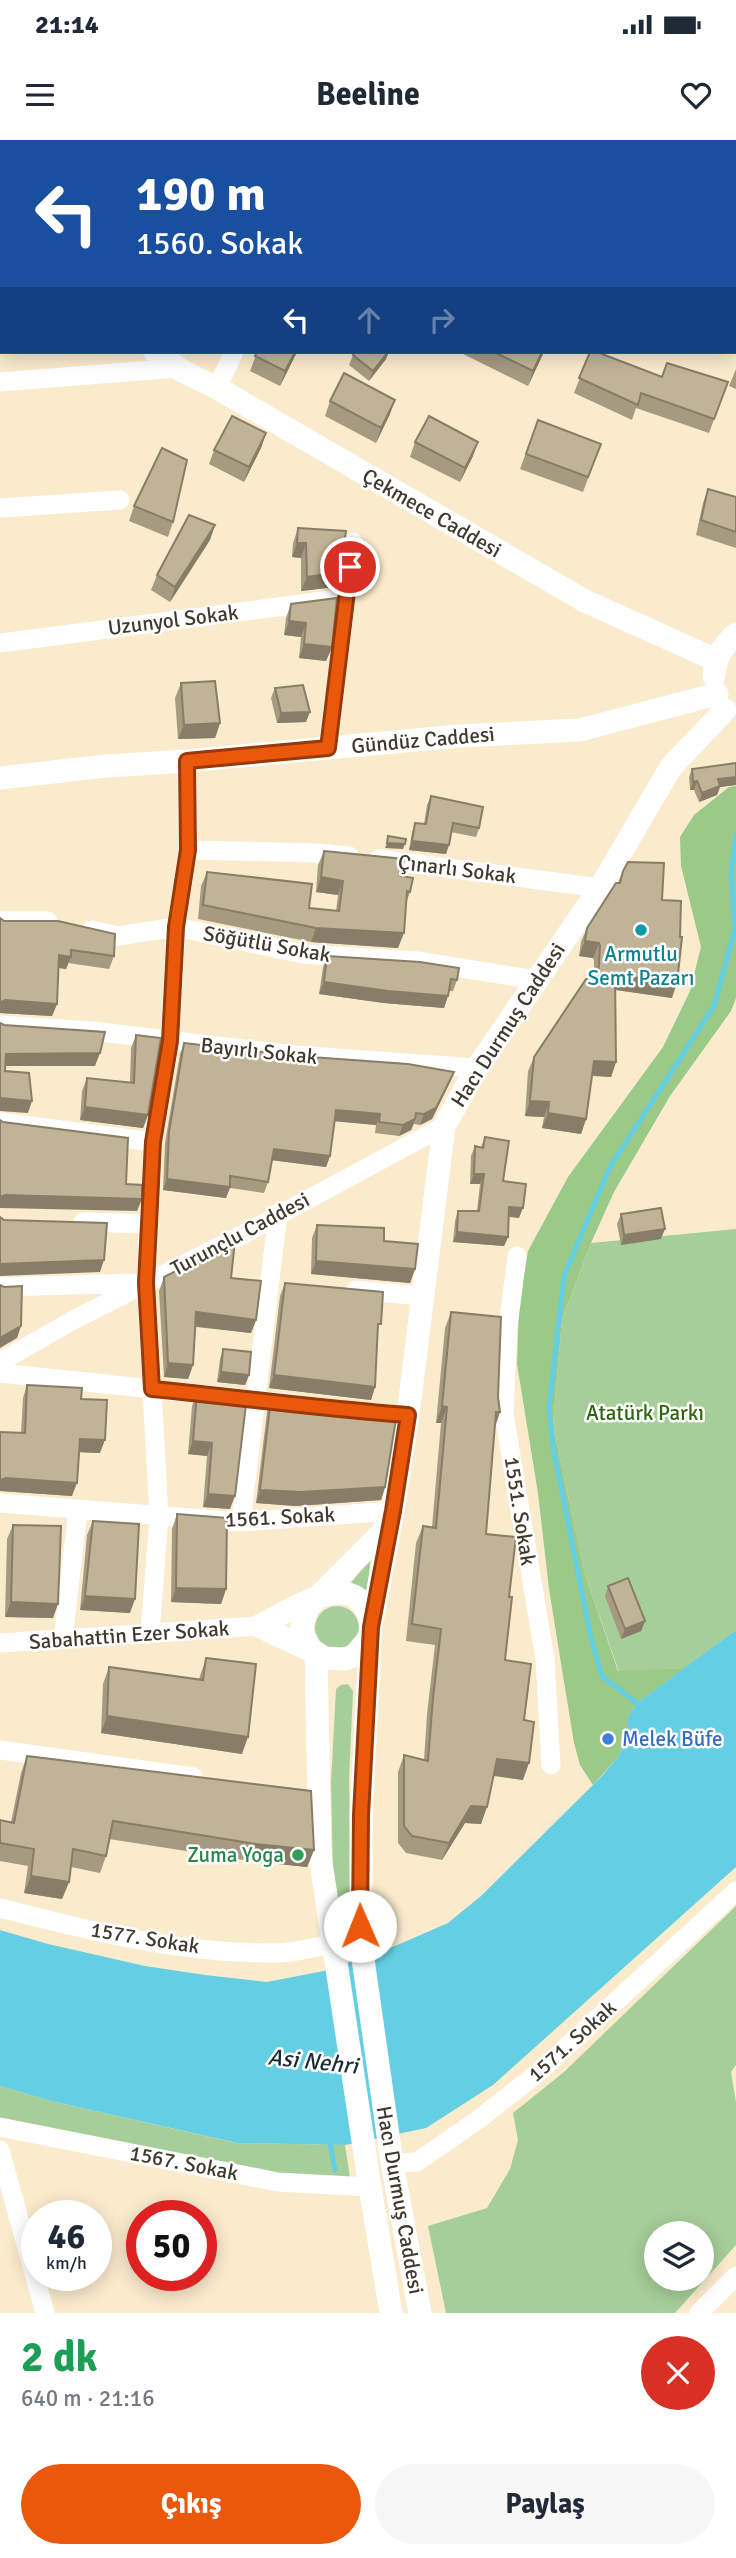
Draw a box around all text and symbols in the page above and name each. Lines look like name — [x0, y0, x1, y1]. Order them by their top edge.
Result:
text: 21:14 — [35, 9, 99, 41]
text: Beeline — [316, 75, 420, 114]
icon: menu — [21, 76, 59, 114]
icon: heart — [677, 76, 715, 114]
text: 190 m — [136, 164, 266, 224]
icon: left — [21, 168, 112, 259]
text: 1560. Sokak — [136, 224, 303, 263]
icon: left — [277, 301, 315, 339]
icon: ahead — [350, 301, 388, 339]
icon: right — [423, 301, 461, 339]
street label: Çekmece Caddesi — [358, 463, 506, 563]
pin — [320, 537, 380, 597]
icon: arrive — [331, 548, 369, 586]
street label: Uzunyol Sokak — [106, 599, 240, 641]
street label: Gündüz Caddesi — [350, 721, 496, 759]
street label: Çınarlı Sokak — [396, 849, 518, 889]
street label: Söğütlü Sokak — [201, 920, 333, 968]
marker: Armutlu Semt Pazarı — [633, 922, 649, 938]
street label: Hacı Durmuş Caddesi — [445, 938, 571, 1112]
place label: Armutlu Semt Pazarı — [588, 941, 694, 991]
street label: Bayırlı Sokak — [199, 1032, 319, 1070]
street label: Turunçlu Caddesi — [166, 1186, 314, 1282]
park label: Atatürk Parkı — [586, 1400, 704, 1426]
street label: 1551. Sokak — [499, 1455, 542, 1568]
street label: 1561. Sokak — [224, 1501, 336, 1533]
street label: Sabahattin Ezer Sokak — [28, 1615, 230, 1655]
place label: Melek Büfe — [622, 1726, 723, 1752]
marker: Melek Büfe — [600, 1731, 616, 1747]
place label: Zuma Yoga — [187, 1842, 284, 1868]
marker: Zuma Yoga — [290, 1847, 306, 1863]
position arrow — [323, 1889, 397, 1963]
street label: 1577. Sokak — [89, 1917, 202, 1960]
street label: 1571. Sokak — [522, 1994, 622, 2087]
water label: Asi Nehri — [267, 2042, 362, 2081]
street label: Hacı Durmuş Caddesi — [371, 2104, 429, 2296]
street label: 1567. Sokak — [128, 2140, 241, 2186]
speed limit sign: 50 — [126, 2200, 217, 2291]
text: 46 — [48, 2215, 85, 2258]
map controls — [644, 2221, 714, 2291]
button: layers — [644, 2221, 714, 2291]
text: km/h — [46, 2252, 87, 2274]
text: 2 dk — [21, 2332, 98, 2383]
button: close — [641, 2336, 715, 2410]
text: 640 m · 21:16 — [21, 2384, 155, 2413]
button: Çıkış — [21, 2464, 361, 2544]
button: Paylaş — [375, 2464, 715, 2544]

